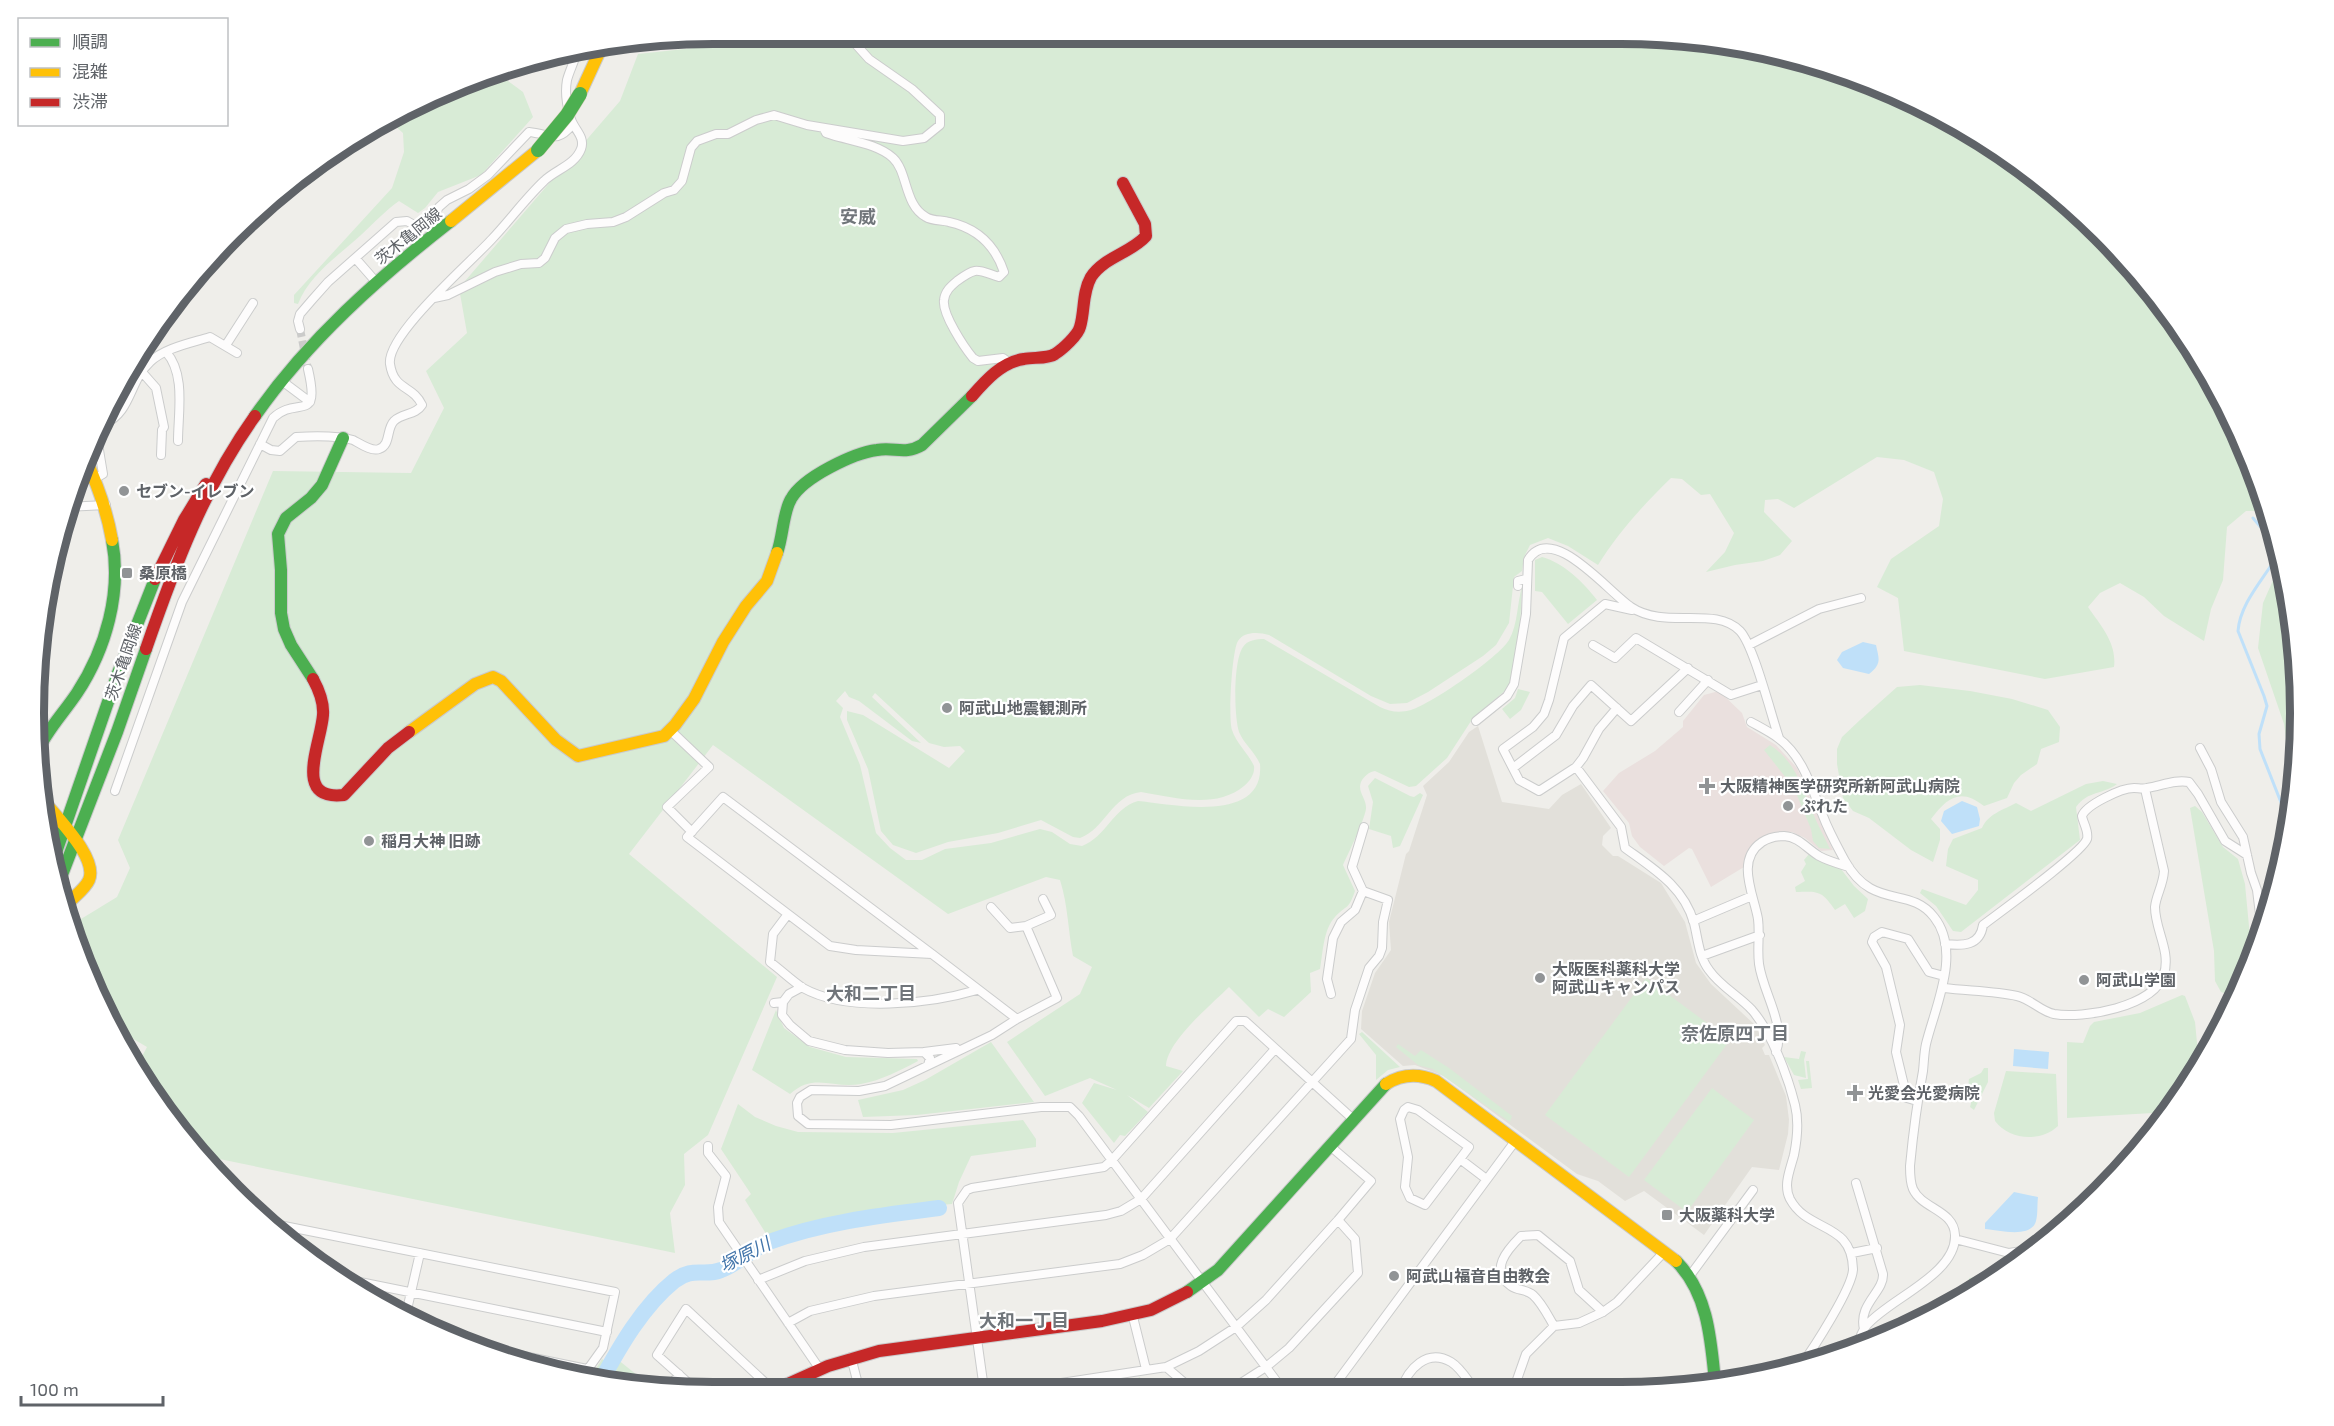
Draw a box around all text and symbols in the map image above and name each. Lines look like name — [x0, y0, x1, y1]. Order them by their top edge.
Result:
legend — [18, 18, 228, 126]
text: 順調 — [72, 30, 108, 52]
text: 混雑 — [72, 60, 108, 82]
text: 渋滞 — [72, 90, 108, 112]
street label: 茨木亀岡線 — [371, 203, 445, 268]
district label: 安威 — [840, 205, 876, 227]
place label: セブン-イレブン — [136, 481, 255, 500]
marker: セブン-イレブン — [117, 484, 131, 498]
place label: 桑原橋 — [139, 563, 187, 582]
marker: 桑原橋 — [120, 566, 134, 580]
street label: 茨木亀岡線 — [101, 621, 145, 703]
place label: 阿武山地震観測所 — [959, 698, 1087, 717]
marker: 阿武山地震観測所 — [940, 701, 954, 715]
place label: 大阪精神医学研究所新阿武山病院 — [1720, 776, 1960, 795]
marker: 大阪精神医学研究所新阿武山病院 — [1698, 777, 1716, 795]
place label: ぷれた — [1800, 796, 1848, 815]
marker: ぷれた — [1781, 799, 1795, 813]
place label: 稲月大神 旧跡 — [381, 831, 480, 850]
marker: 稲月大神 旧跡 — [362, 834, 376, 848]
place label: 大阪医科薬科大学 阿武山キャンパス — [1552, 959, 1680, 996]
place label: 阿武山学園 — [2096, 970, 2176, 989]
marker: 大阪医科薬科大学 阿武山キャンパス — [1533, 971, 1547, 985]
marker: 阿武山学園 — [2077, 973, 2091, 987]
district label: 大和二丁目 — [826, 982, 916, 1004]
district label: 奈佐原四丁目 — [1681, 1022, 1789, 1044]
place label: 光愛会光愛病院 — [1868, 1083, 1980, 1102]
marker: 光愛会光愛病院 — [1846, 1084, 1864, 1102]
place label: 大阪薬科大学 — [1679, 1205, 1775, 1224]
marker: 大阪薬科大学 — [1660, 1208, 1674, 1222]
water label: 塚原川 — [715, 1231, 775, 1276]
place label: 阿武山福音自由教会 — [1406, 1266, 1550, 1285]
marker: 阿武山福音自由教会 — [1387, 1269, 1401, 1283]
district label: 大和一丁目 — [979, 1309, 1069, 1331]
scale bar — [21, 1369, 164, 1407]
text: 100 m — [30, 1378, 79, 1400]

